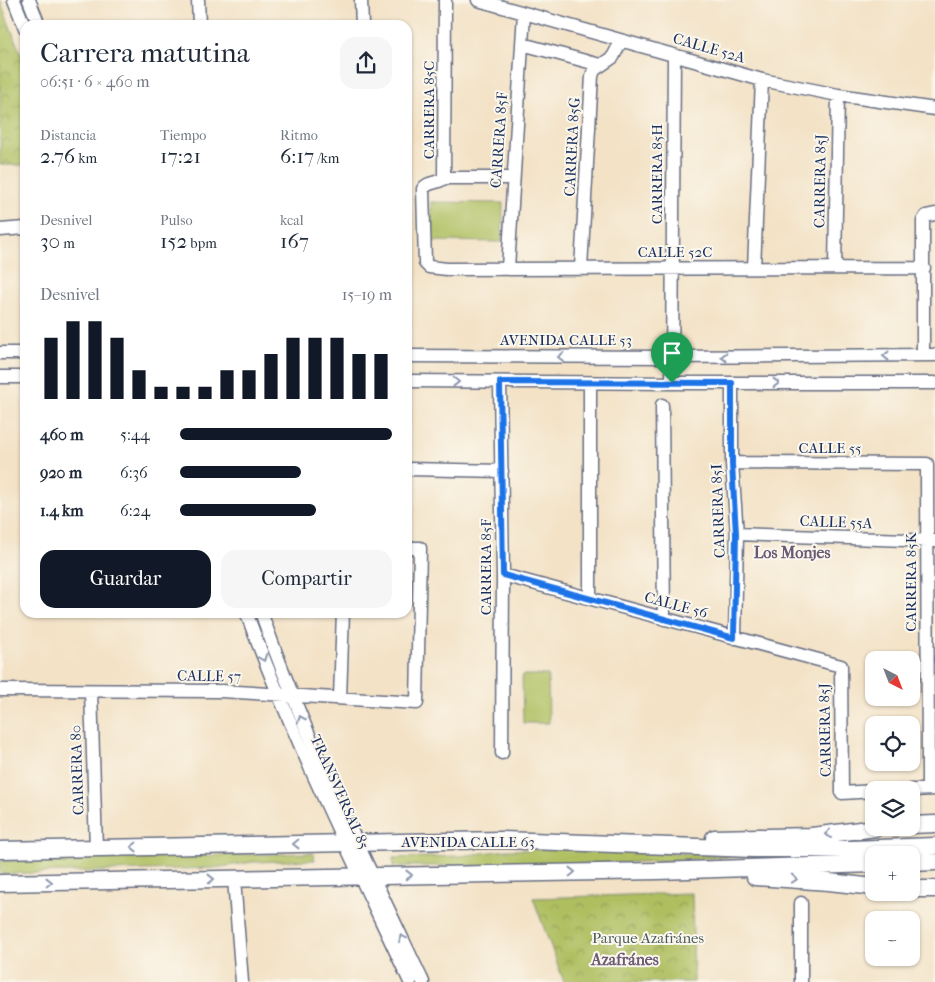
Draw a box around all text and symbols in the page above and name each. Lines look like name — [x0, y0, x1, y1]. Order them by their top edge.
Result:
street label: CALLE 52A — [671, 29, 747, 67]
text: Carrera matutina — [40, 36, 250, 69]
button: share — [340, 37, 392, 89]
street label: CARRERA 85C — [420, 61, 438, 159]
text: 06:51 · 6 × 460 m — [40, 72, 149, 91]
street label: CARRERA 85F — [487, 91, 511, 189]
street label: CARRERA 85G — [560, 97, 584, 197]
street label: CARRERA 85H — [648, 124, 666, 224]
text: Distancia — [40, 127, 96, 144]
text: Tiempo — [160, 127, 206, 144]
text: Ritmo — [280, 127, 318, 144]
street label: CARRERA 85J — [810, 133, 830, 228]
text: 2.76 — [40, 144, 75, 168]
text: 17:21 — [160, 144, 201, 168]
text: 6:17 — [280, 144, 314, 168]
text: km — [75, 150, 97, 167]
text: /km — [314, 150, 339, 167]
text: Desnivel — [40, 212, 92, 229]
text: Pulso — [160, 212, 193, 229]
text: kcal — [280, 212, 304, 229]
text: 30 — [40, 229, 60, 253]
text: 152 — [160, 229, 187, 253]
text: 167 — [280, 229, 309, 253]
text: m — [60, 235, 75, 252]
text: bpm — [187, 235, 217, 252]
street label: CALLE 52C — [638, 243, 712, 261]
text: Desnivel — [40, 285, 100, 304]
text: 15–19 m — [342, 285, 392, 304]
street label: AVENIDA CALLE 53 — [499, 331, 632, 349]
pin — [651, 332, 693, 383]
icon: arrive — [658, 339, 686, 367]
one-way arrow — [882, 350, 890, 361]
one-way arrow — [557, 352, 565, 362]
one-way arrow — [720, 352, 728, 362]
one-way arrow — [452, 377, 460, 387]
one-way arrow — [772, 378, 780, 388]
text: 460 m — [40, 425, 84, 444]
text: 5:44 — [120, 425, 150, 444]
street label: CALLE 55 — [798, 439, 862, 457]
text: 920 m — [40, 463, 82, 482]
text: 6:36 — [120, 463, 148, 482]
street label: CARRERA 85I — [707, 463, 729, 558]
text: 1.4 km — [40, 501, 84, 520]
text: 6:24 — [120, 501, 150, 520]
street label: CALLE 55A — [799, 512, 873, 532]
street label: CARRERA 85F — [477, 519, 495, 615]
street label: CARRERA 85K — [902, 531, 920, 632]
district label: Los Monjes — [754, 543, 830, 562]
button: Guardar — [40, 550, 211, 608]
button: Compartir — [221, 550, 392, 608]
street label: CALLE 56 — [642, 588, 710, 622]
north arrow — [865, 651, 920, 706]
map controls — [865, 651, 920, 966]
one-way arrow — [257, 653, 268, 662]
street label: CALLE 57 — [177, 666, 241, 686]
street label: CARRERA 85J — [815, 682, 835, 777]
one-way arrow — [296, 715, 306, 723]
button: locate — [865, 716, 920, 771]
street label: CARRERA 80 — [66, 725, 88, 815]
street label: TRANSVERSAL 85 — [307, 732, 373, 852]
button: layers — [865, 781, 920, 836]
one-way arrow — [824, 828, 832, 839]
street label: AVENIDA CALLE 63 — [400, 833, 535, 851]
one-way arrow — [292, 839, 300, 849]
one-way arrow — [129, 842, 137, 852]
button: + — [865, 846, 920, 901]
one-way arrow — [568, 867, 576, 878]
one-way arrow — [405, 870, 413, 881]
one-way arrow — [208, 874, 215, 884]
one-way arrow — [790, 874, 798, 885]
one-way arrow — [45, 877, 53, 887]
button: − — [865, 911, 920, 966]
park label: Parque Azafránes — [592, 929, 705, 947]
one-way arrow — [398, 934, 408, 943]
district label: Azafránes — [590, 950, 659, 969]

